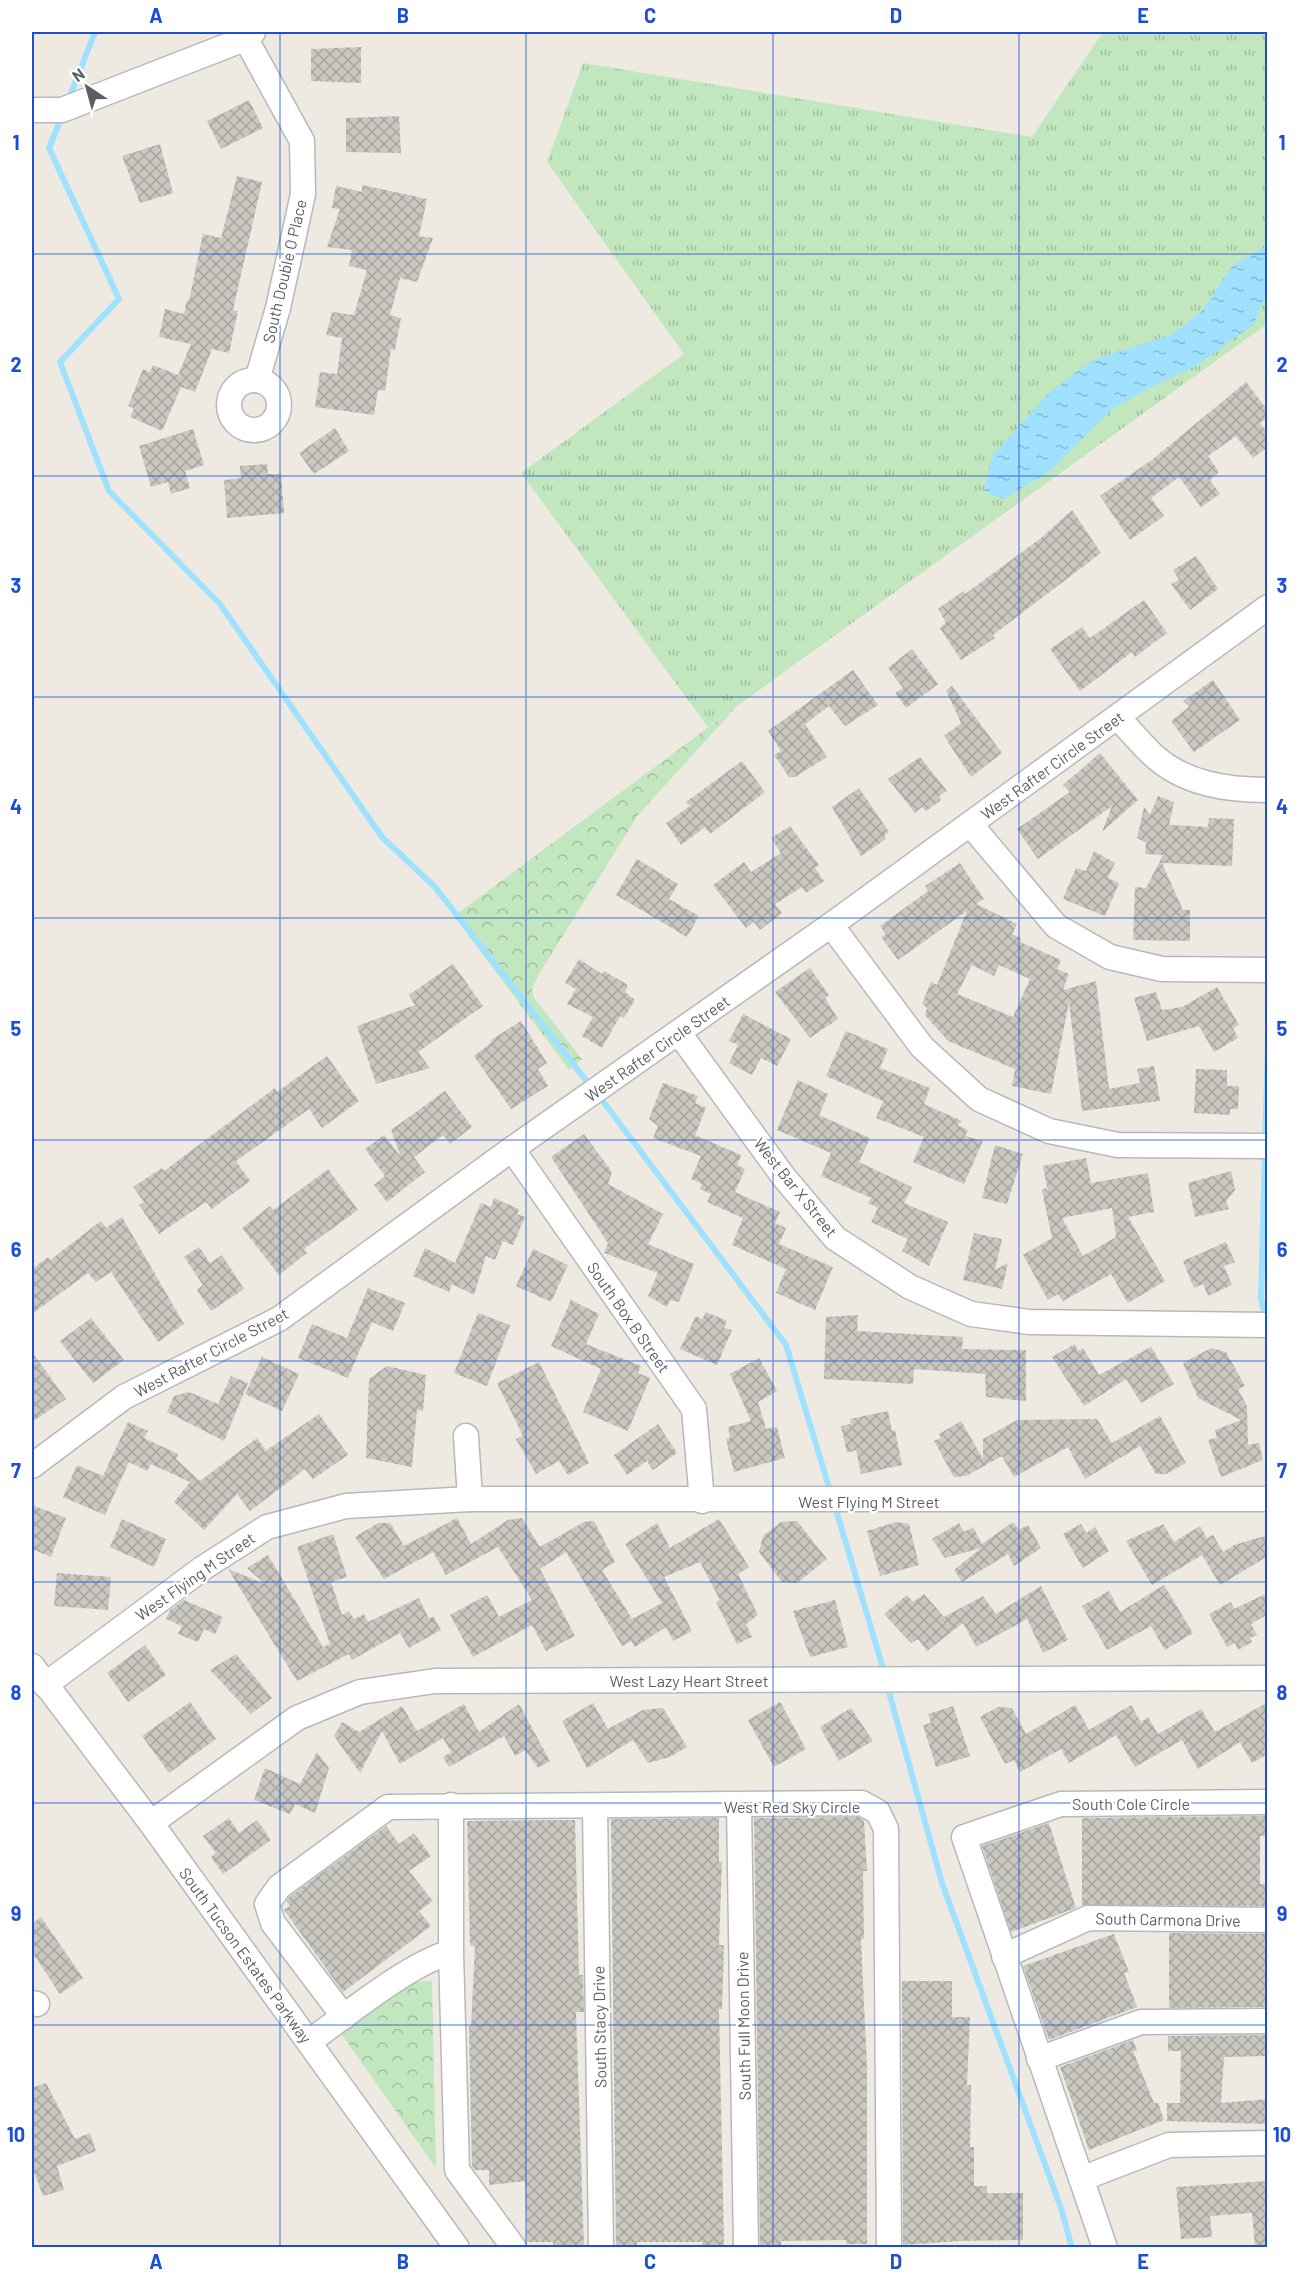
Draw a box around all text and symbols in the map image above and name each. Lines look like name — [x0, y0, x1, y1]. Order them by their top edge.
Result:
text: A — [149, 3, 163, 27]
text: B — [397, 3, 409, 27]
text: C — [644, 3, 656, 27]
text: D — [890, 3, 902, 27]
text: E — [1137, 3, 1149, 27]
north arrow — [57, 57, 117, 117]
text: N — [68, 64, 88, 85]
text: 1 — [12, 130, 20, 154]
text: 1 — [1278, 130, 1286, 154]
street label: South Double O Place — [258, 197, 310, 345]
text: 2 — [10, 352, 22, 376]
text: 2 — [1276, 352, 1288, 376]
text: 3 — [11, 573, 21, 597]
text: 3 — [1277, 573, 1287, 597]
street label: West Rafter Circle Street — [977, 707, 1127, 823]
text: 4 — [10, 794, 22, 818]
text: 4 — [1276, 794, 1288, 818]
street label: West Rafter Circle Street — [581, 991, 733, 1105]
text: 5 — [11, 1016, 22, 1040]
text: 5 — [1277, 1016, 1288, 1040]
street label: West Bar X Street — [750, 1134, 842, 1240]
text: 6 — [11, 1237, 22, 1261]
text: 6 — [1277, 1237, 1288, 1261]
street label: South Box B Street — [584, 1258, 674, 1376]
street label: West Rafter Circle Street — [131, 1303, 291, 1401]
text: 7 — [11, 1458, 21, 1482]
text: 7 — [1277, 1458, 1287, 1482]
street label: West Flying M Street — [798, 1492, 940, 1511]
street label: West Flying M Street — [132, 1528, 258, 1624]
street label: West Lazy Heart Street — [609, 1671, 769, 1690]
text: 8 — [11, 1680, 22, 1704]
text: 8 — [1277, 1680, 1288, 1704]
street label: South Cole Circle — [1072, 1794, 1190, 1813]
street label: West Red Sky Circle — [724, 1797, 860, 1816]
street label: South Tucson Estates Parkway — [176, 1864, 316, 2047]
text: 9 — [11, 1901, 21, 1925]
text: 9 — [1277, 1901, 1287, 1925]
street label: South Carmona Drive — [1095, 1908, 1241, 1930]
street label: South Full Moon Drive — [732, 1952, 754, 2100]
street label: South Stacy Drive — [588, 1966, 610, 2088]
text: 10 — [7, 2122, 25, 2146]
text: 10 — [1273, 2122, 1291, 2146]
text: A — [149, 2249, 163, 2273]
text: B — [397, 2249, 409, 2273]
text: C — [644, 2249, 656, 2273]
text: D — [890, 2249, 902, 2273]
text: E — [1137, 2249, 1149, 2273]

